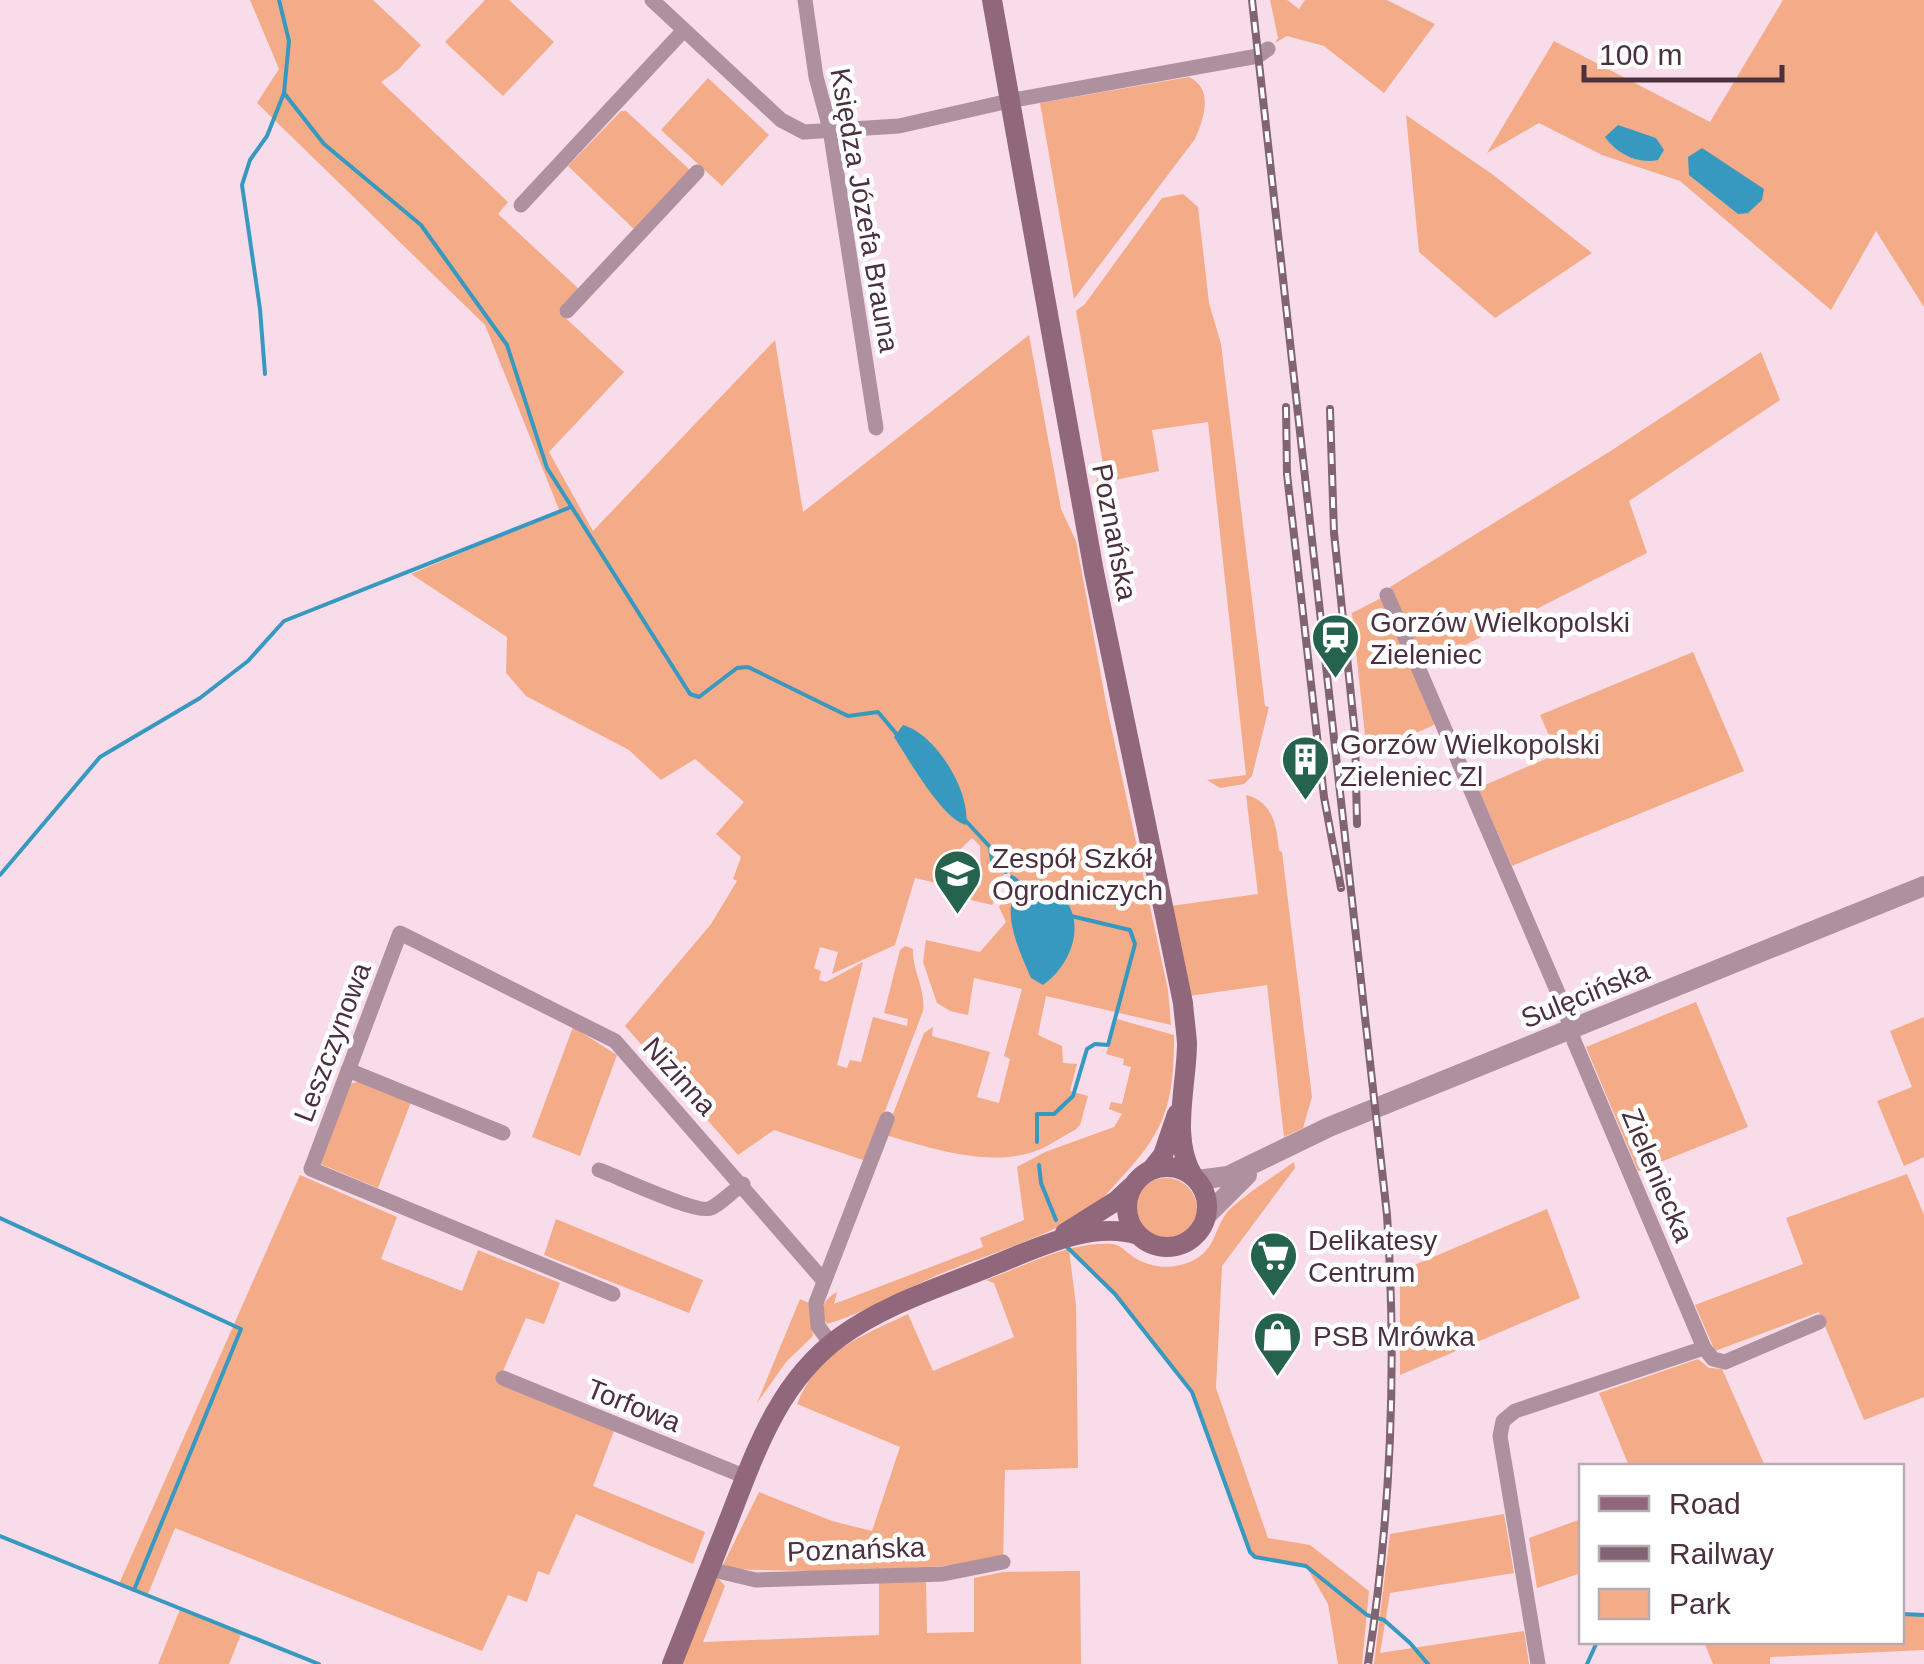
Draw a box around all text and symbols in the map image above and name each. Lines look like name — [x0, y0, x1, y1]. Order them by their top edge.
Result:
scale bar — [1584, 20, 1782, 82]
text: 100 m — [1599, 38, 1682, 71]
street label: Księdza Józefa Brauna — [824, 66, 905, 355]
street label: Poznańska — [1086, 461, 1143, 603]
place label: Gorzów Wielkopolski Zieleniec — [1370, 607, 1630, 670]
station icon: Gorzów Wielkopolski Zieleniec — [1309, 612, 1361, 680]
place label: Gorzów Wielkopolski Zieleniec Zl — [1340, 729, 1600, 792]
building icon: Gorzów Wielkopolski Zieleniec Zl — [1279, 734, 1331, 802]
place label: Zespół Szkół Ogrodniczych — [992, 843, 1163, 906]
school or university icon: Zespół Szkół Ogrodniczych — [931, 848, 983, 916]
street label: Sulęcińska — [1517, 955, 1654, 1034]
street label: Leszczynowa — [288, 958, 377, 1126]
street label: Nizinna — [637, 1031, 723, 1122]
street label: Zieleniecka — [1616, 1104, 1700, 1247]
place label: Delikatesy Centrum — [1308, 1225, 1437, 1288]
supermarket icon: Delikatesy Centrum — [1247, 1230, 1299, 1298]
shop icon: PSB Mrówka — [1252, 1310, 1304, 1378]
place label: PSB Mrówka — [1313, 1321, 1475, 1352]
street label: Torfowa — [583, 1373, 685, 1438]
legend — [1579, 1464, 1904, 1644]
text: Road — [1669, 1487, 1741, 1520]
street label: Poznańska — [786, 1532, 926, 1567]
text: Railway — [1669, 1537, 1774, 1570]
text: Park — [1669, 1587, 1732, 1620]

